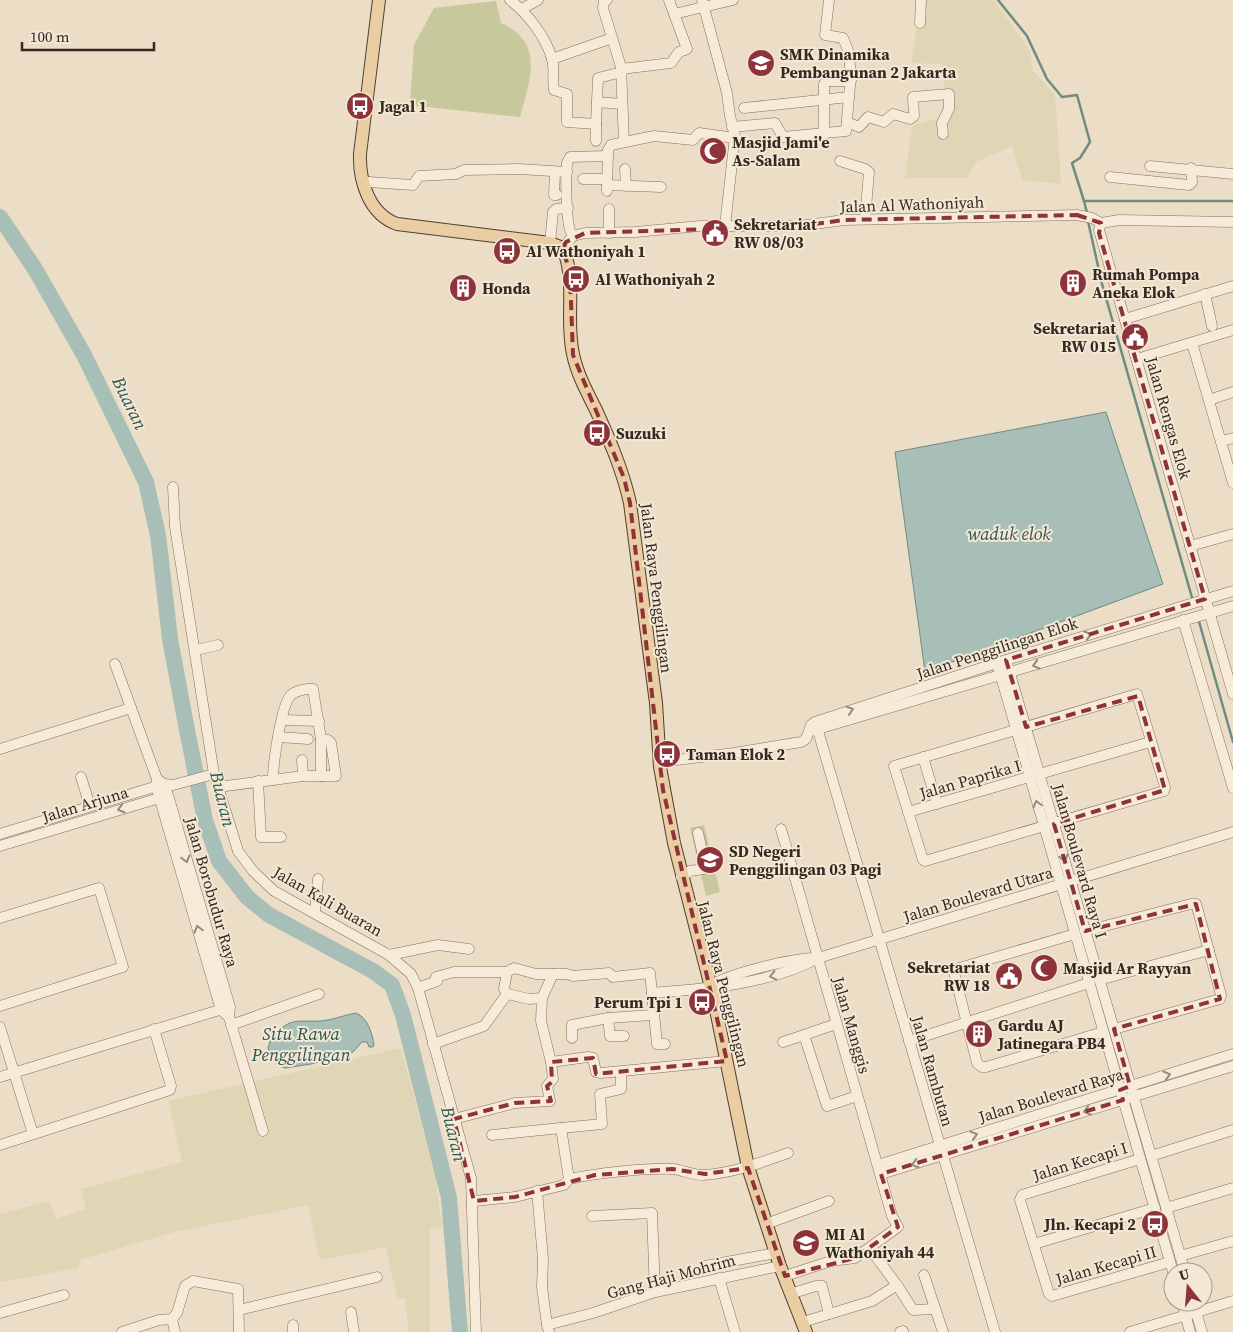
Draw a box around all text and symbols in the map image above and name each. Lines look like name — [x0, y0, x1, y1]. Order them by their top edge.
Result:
scale bar — [22, 20, 155, 52]
text: 100 m — [30, 26, 70, 47]
place label: SMK Dinamika Pembangunan 2 Jakarta — [780, 43, 957, 83]
school or university icon: SMK Dinamika Pembangunan 2 Jakarta — [746, 48, 776, 78]
bus stop icon: Jagal 1 — [345, 91, 375, 121]
place label: Jagal 1 — [378, 95, 427, 117]
place label: Masjid Jami'e As-Salam — [732, 131, 830, 171]
mosque icon: Masjid Jami'e As-Salam — [698, 136, 728, 166]
street label: Jalan Al Wathoniyah — [838, 190, 985, 218]
place label: Sekretariat RW 08/03 — [734, 213, 817, 253]
public building icon: Sekretariat RW 08/03 — [700, 218, 730, 248]
bus stop icon: Al Wathoniyah 1 — [492, 236, 522, 266]
place label: Al Wathoniyah 1 — [526, 240, 646, 262]
place label: Rumah Pompa Aneka Elok — [1092, 263, 1200, 303]
bus stop icon: Al Wathoniyah 2 — [561, 264, 591, 294]
place label: Al Wathoniyah 2 — [595, 268, 715, 290]
building icon: Rumah Pompa Aneka Elok — [1058, 268, 1088, 298]
building icon: Honda — [448, 273, 478, 303]
place label: Honda — [482, 277, 531, 299]
place label: Sekretariat RW 015 — [1033, 317, 1116, 357]
public building icon: Sekretariat RW 015 — [1120, 322, 1150, 352]
street label: Jalan Rengas Elok — [1141, 353, 1197, 482]
water label: Buaran — [106, 371, 154, 434]
bus stop icon: Suzuki — [582, 418, 612, 448]
place label: Suzuki — [616, 422, 666, 444]
street label: Jalan Raya Penggilingan — [636, 501, 678, 675]
water label: waduk elok — [967, 521, 1051, 546]
street label: Jalan Penggilingan Elok — [913, 611, 1081, 685]
one-way arrow — [1084, 630, 1092, 640]
one-way arrow — [1032, 659, 1040, 669]
one-way arrow — [845, 706, 854, 716]
bus stop icon: Taman Elok 2 — [652, 739, 682, 769]
place label: Taman Elok 2 — [686, 743, 785, 765]
street label: Jalan Paprika I — [916, 754, 1023, 804]
water label: Buaran — [204, 768, 242, 829]
street label: Jalan Arjuna — [38, 780, 131, 828]
street label: Jalan Boulevard Raya I — [1047, 780, 1113, 941]
one-way arrow — [1033, 800, 1043, 808]
one-way arrow — [117, 803, 126, 813]
street label: Jalan Borobudur Raya — [180, 813, 244, 971]
place label: SD Negeri Penggilingan 03 Pagi — [729, 840, 882, 880]
school or university icon: SD Negeri Penggilingan 03 Pagi — [695, 845, 725, 875]
one-way arrow — [1058, 853, 1068, 862]
one-way arrow — [181, 854, 191, 862]
street label: Jalan Kali Buaran — [268, 860, 387, 941]
street label: Jalan Boulevard Utara — [900, 861, 1056, 927]
street label: Jalan Raya Penggilingan — [692, 897, 755, 1070]
one-way arrow — [193, 926, 203, 934]
mosque icon: Masjid Ar Rayyan — [1029, 953, 1059, 983]
place label: Sekretariat RW 18 — [907, 956, 990, 996]
place label: Masjid Ar Rayyan — [1063, 957, 1191, 979]
public building icon: Sekretariat RW 18 — [994, 961, 1024, 991]
one-way arrow — [768, 970, 777, 981]
street label: Jalan Manggis — [827, 973, 876, 1076]
bus stop icon: Perum Tpi 1 — [687, 987, 717, 1017]
place label: Perum Tpi 1 — [594, 991, 683, 1013]
street label: Jalan Rambutan — [906, 1012, 959, 1129]
place label: Gardu AJ Jatinegara PB4 — [997, 1014, 1106, 1054]
building icon: Gardu AJ Jatinegara PB4 — [964, 1019, 994, 1049]
water label: Situ Rawa Penggilingan — [250, 1021, 351, 1067]
street label: Jalan Boulevard Raya — [975, 1062, 1127, 1128]
one-way arrow — [1162, 1071, 1170, 1081]
water label: Buaran — [435, 1103, 473, 1164]
one-way arrow — [1083, 1105, 1092, 1115]
one-way arrow — [970, 1131, 978, 1141]
street label: Jalan Kecapi I — [1029, 1136, 1130, 1186]
one-way arrow — [911, 1158, 919, 1168]
bus stop icon: Jln. Kecapi 2 — [1140, 1209, 1170, 1239]
place label: Jln. Kecapi 2 — [1043, 1213, 1136, 1235]
place label: MI Al Wathoniyah 44 — [825, 1223, 935, 1263]
school or university icon: MI Al Wathoniyah 44 — [791, 1228, 821, 1258]
street label: Jalan Kecapi II — [1052, 1240, 1159, 1290]
street label: Gang Haji Mohrim — [604, 1248, 738, 1304]
north arrow — [1163, 1262, 1213, 1312]
text: U — [1176, 1264, 1192, 1286]

